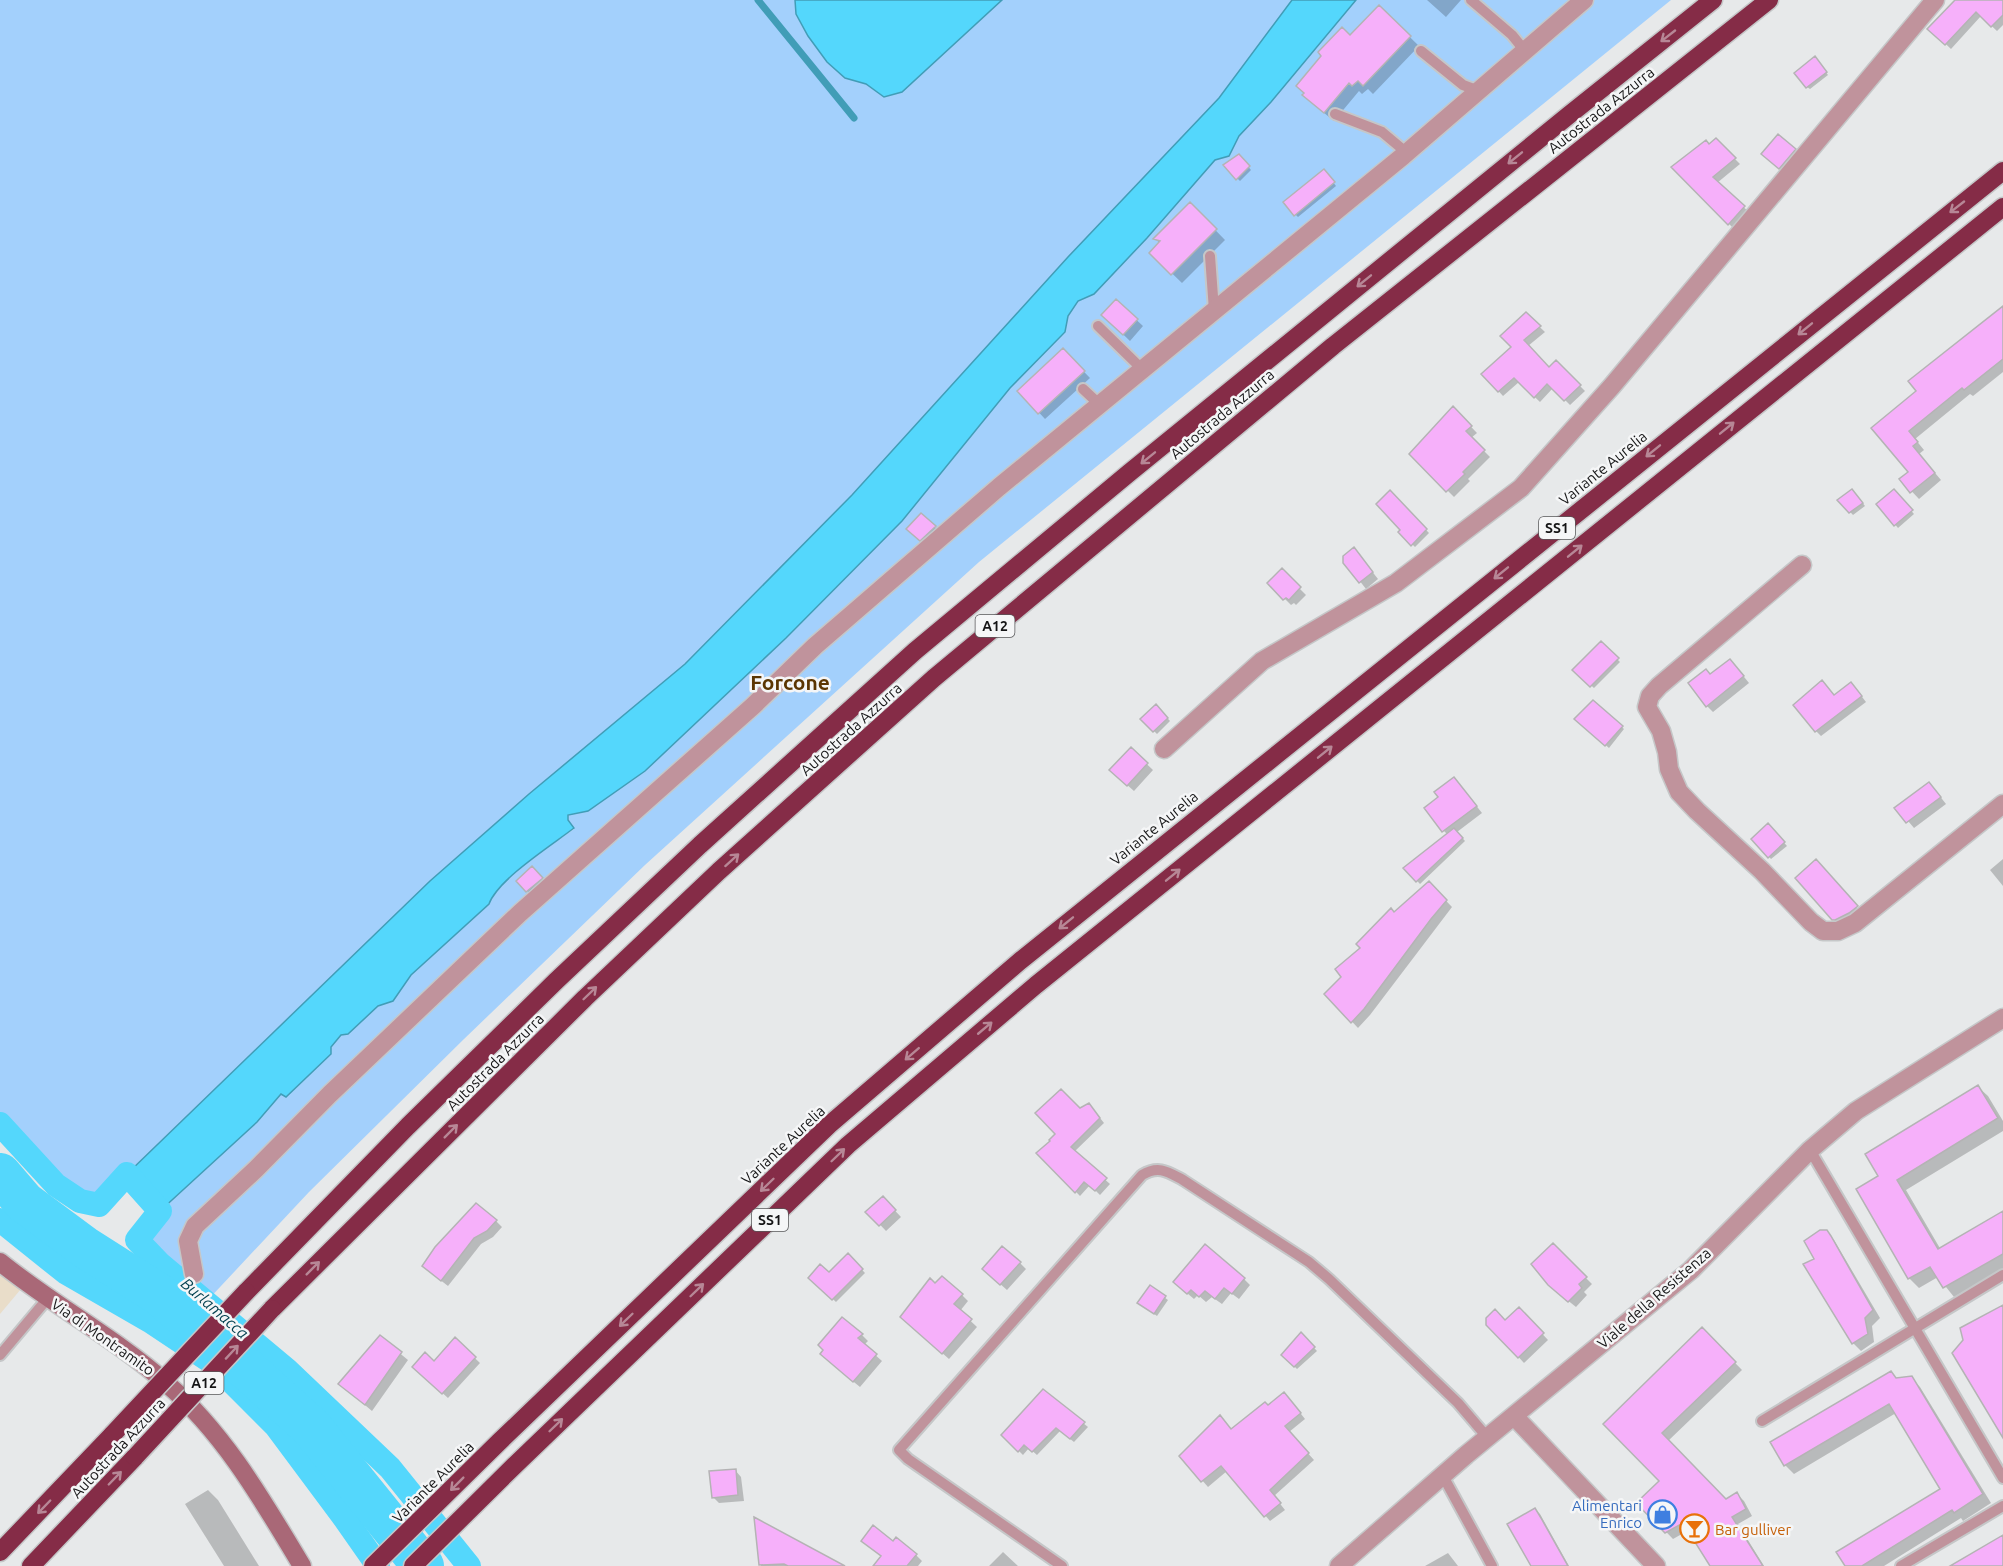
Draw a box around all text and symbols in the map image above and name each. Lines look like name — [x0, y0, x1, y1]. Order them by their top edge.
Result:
one-way arrow — [1660, 30, 1676, 43]
street label: Autostrada Azzurra — [1545, 63, 1657, 157]
one-way arrow — [1507, 152, 1523, 165]
one-way arrow — [1949, 201, 1965, 214]
one-way arrow — [1356, 275, 1372, 288]
one-way arrow — [1798, 322, 1813, 336]
street label: Autostrada Azzurra — [1167, 366, 1277, 462]
one-way arrow — [1719, 422, 1735, 435]
street label: Variante Aurelia — [1556, 427, 1650, 509]
one-way arrow — [1645, 445, 1661, 458]
one-way arrow — [1140, 451, 1156, 464]
road number: SS1 — [1539, 517, 1575, 539]
one-way arrow — [1567, 544, 1583, 557]
one-way arrow — [1493, 567, 1509, 580]
road number: A12 — [976, 615, 1014, 637]
district label: Forcone — [750, 670, 830, 694]
street label: Autostrada Azzurra — [797, 679, 905, 779]
one-way arrow — [1317, 746, 1333, 759]
street label: Variante Aurelia — [1107, 787, 1201, 869]
one-way arrow — [724, 853, 739, 867]
one-way arrow — [1165, 868, 1181, 881]
one-way arrow — [1058, 917, 1074, 930]
one-way arrow — [582, 986, 597, 1001]
street label: Autostrada Azzurra — [443, 1010, 547, 1114]
one-way arrow — [977, 1021, 992, 1035]
one-way arrow — [905, 1047, 920, 1061]
street label: Variante Aurelia — [738, 1102, 828, 1188]
one-way arrow — [444, 1123, 459, 1138]
one-way arrow — [830, 1148, 845, 1162]
one-way arrow — [760, 1178, 775, 1192]
road number: SS1 — [752, 1209, 788, 1231]
street label: Viale della Resistenza — [1594, 1244, 1714, 1352]
one-way arrow — [306, 1261, 321, 1276]
water label: Burlamacca — [178, 1274, 252, 1342]
one-way arrow — [689, 1283, 704, 1297]
street label: Via di Montramito — [48, 1295, 158, 1379]
one-way arrow — [619, 1313, 634, 1327]
one-way arrow — [225, 1345, 239, 1360]
road number: A12 — [184, 1372, 224, 1394]
street label: Autostrada Azzurra — [67, 1395, 169, 1501]
one-way arrow — [549, 1418, 564, 1433]
street label: Variante Aurelia — [389, 1438, 477, 1526]
one-way arrow — [108, 1471, 123, 1486]
one-way arrow — [450, 1476, 465, 1491]
place label: Alimentari Enrico — [1572, 1497, 1642, 1531]
shop icon: Alimentari Enrico — [1647, 1498, 1679, 1530]
one-way arrow — [36, 1499, 51, 1514]
bar icon: Bar gulliver — [1678, 1513, 1710, 1545]
place label: Bar gulliver — [1715, 1521, 1792, 1538]

